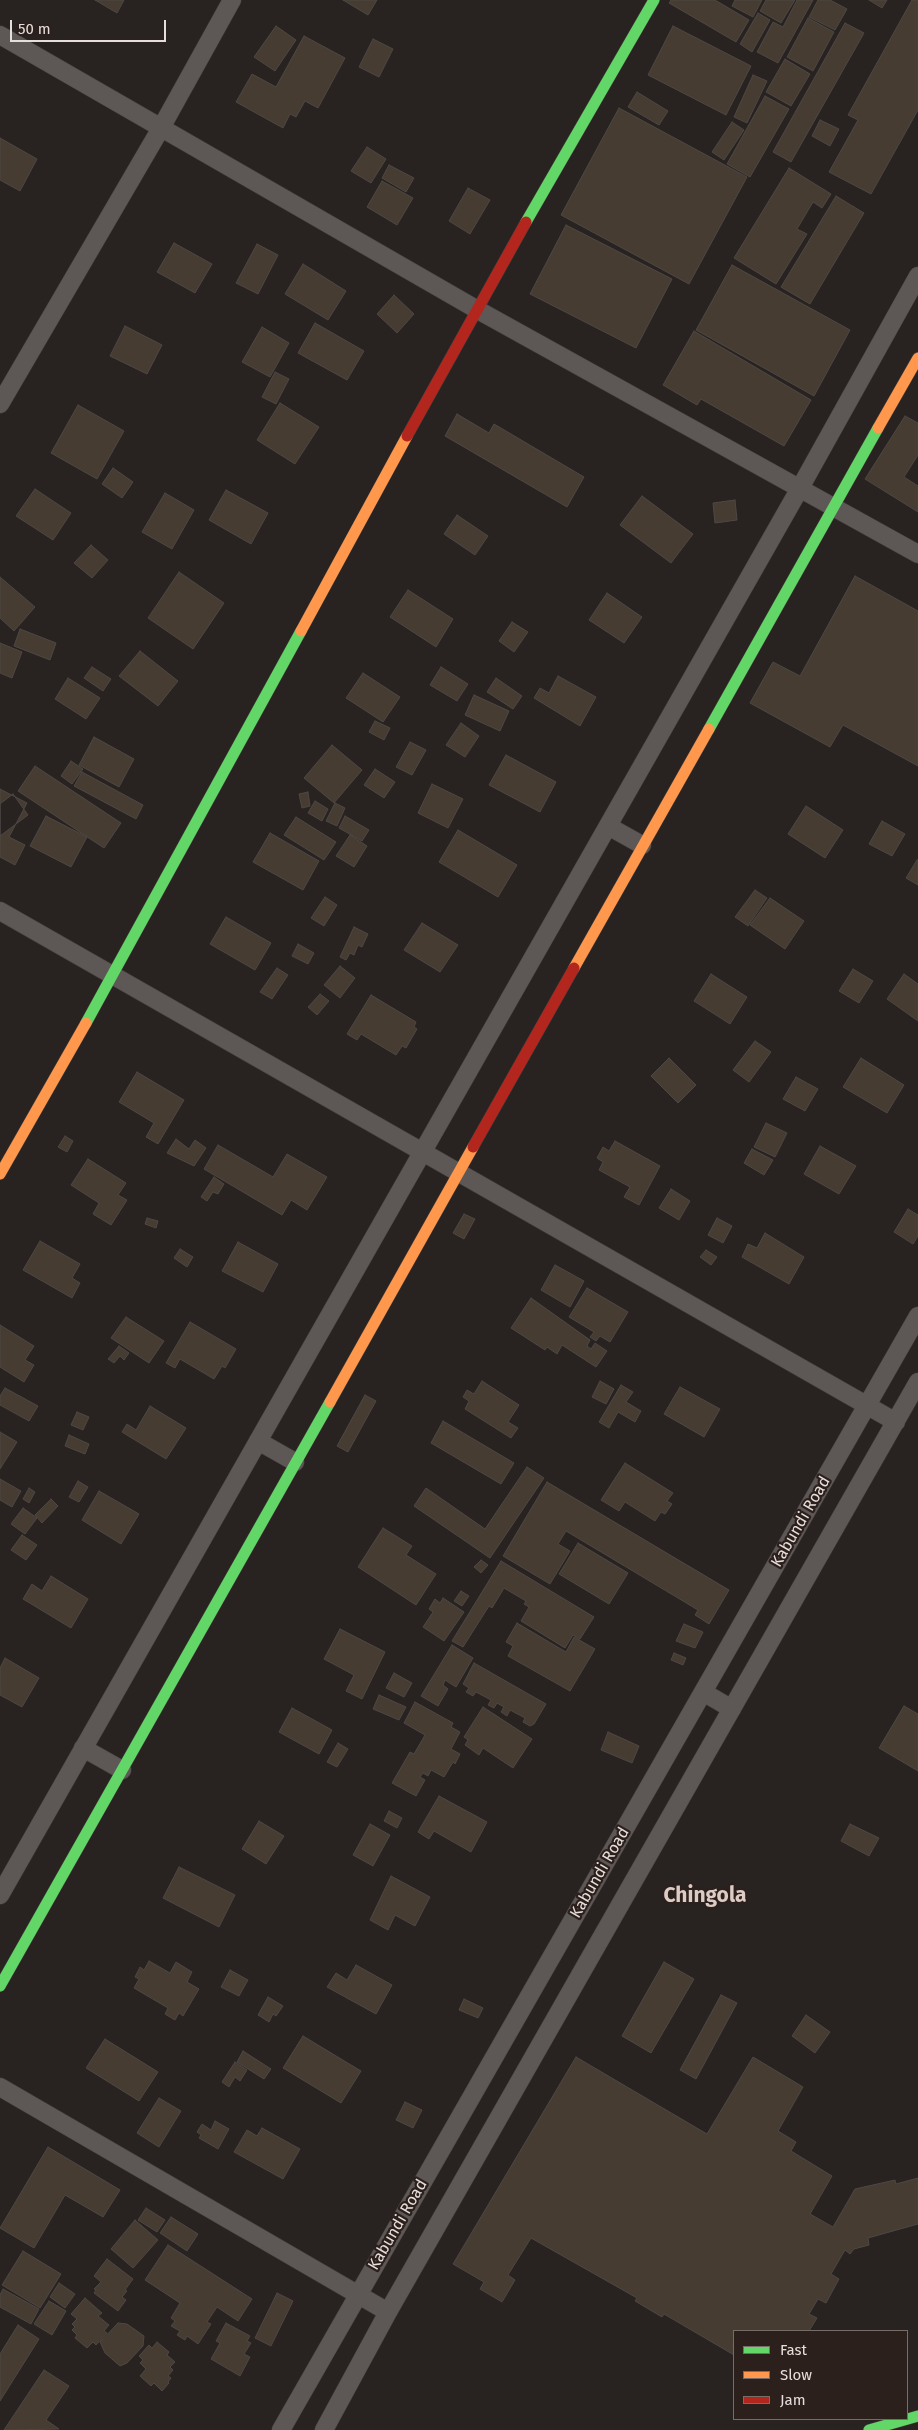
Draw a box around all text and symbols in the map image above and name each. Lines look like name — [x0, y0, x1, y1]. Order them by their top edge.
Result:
scale bar — [12, 10, 169, 42]
text: 50 m — [18, 20, 51, 38]
street label: Kabundi Road — [767, 1473, 835, 1571]
street label: Kabundi Road — [566, 1824, 634, 1922]
district label: Chingola — [663, 1883, 747, 1909]
street label: Kabundi Road — [364, 2176, 432, 2274]
legend — [733, 2330, 908, 2420]
text: Fast — [780, 2341, 807, 2359]
text: Slow — [780, 2366, 812, 2384]
text: Jam — [780, 2391, 806, 2409]

